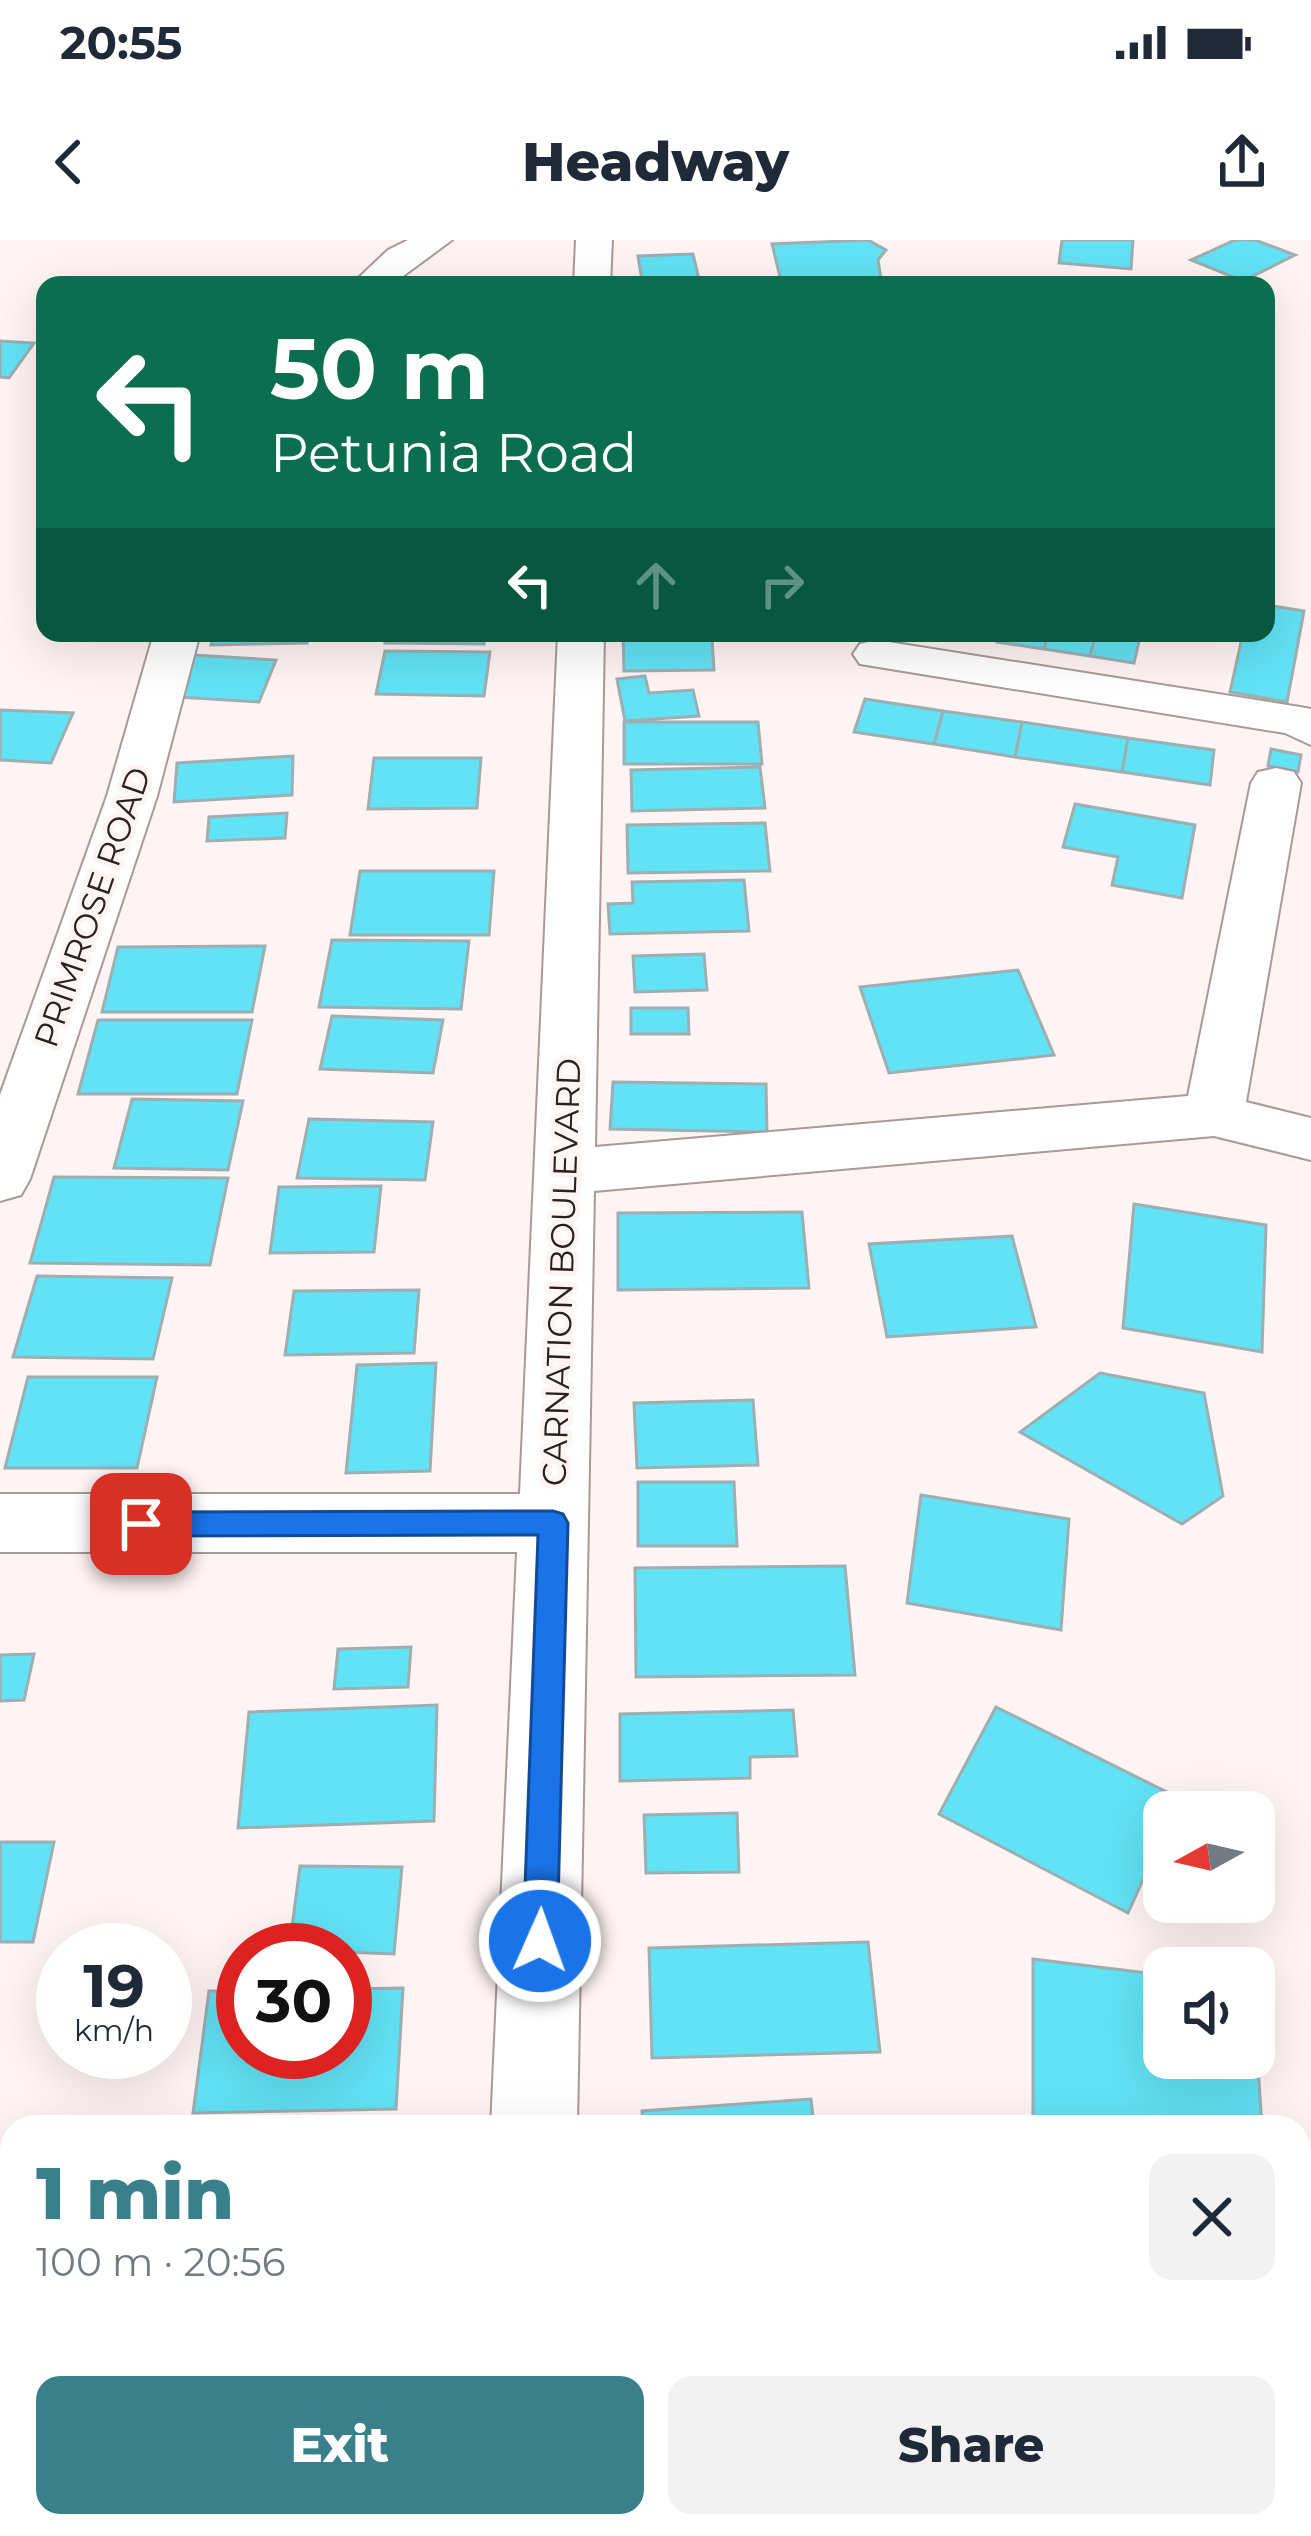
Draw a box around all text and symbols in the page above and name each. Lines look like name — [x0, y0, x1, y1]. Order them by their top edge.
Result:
text: 20:55 — [60, 15, 182, 70]
icon: back — [36, 129, 102, 195]
text: Headway — [522, 129, 789, 195]
icon: share — [1209, 129, 1275, 195]
text: 50 m — [270, 318, 489, 420]
icon: left — [72, 324, 228, 480]
text: Petunia Road — [270, 420, 637, 486]
icon: left — [497, 552, 563, 618]
icon: ahead — [623, 552, 689, 618]
icon: right — [749, 552, 815, 618]
street label: PRIMROSE ROAD — [25, 762, 159, 1052]
street label: CARNATION BOULEVARD — [534, 1057, 588, 1487]
pin — [90, 1473, 192, 1575]
icon: arrive — [108, 1491, 174, 1557]
north arrow — [1143, 1791, 1275, 1923]
map controls — [1143, 1791, 1275, 2079]
position arrow — [477, 1878, 603, 2004]
speed limit sign: 30 — [216, 1923, 372, 2079]
button: sound — [1143, 1947, 1275, 2079]
text: 19 — [83, 1949, 145, 2022]
text: km/h — [74, 2012, 154, 2049]
text: 1 min — [36, 2149, 234, 2237]
button: close — [1149, 2154, 1275, 2280]
text: 100 m · 20:56 — [36, 2238, 286, 2286]
button: Exit — [36, 2376, 644, 2514]
button: Share — [668, 2376, 1275, 2514]

